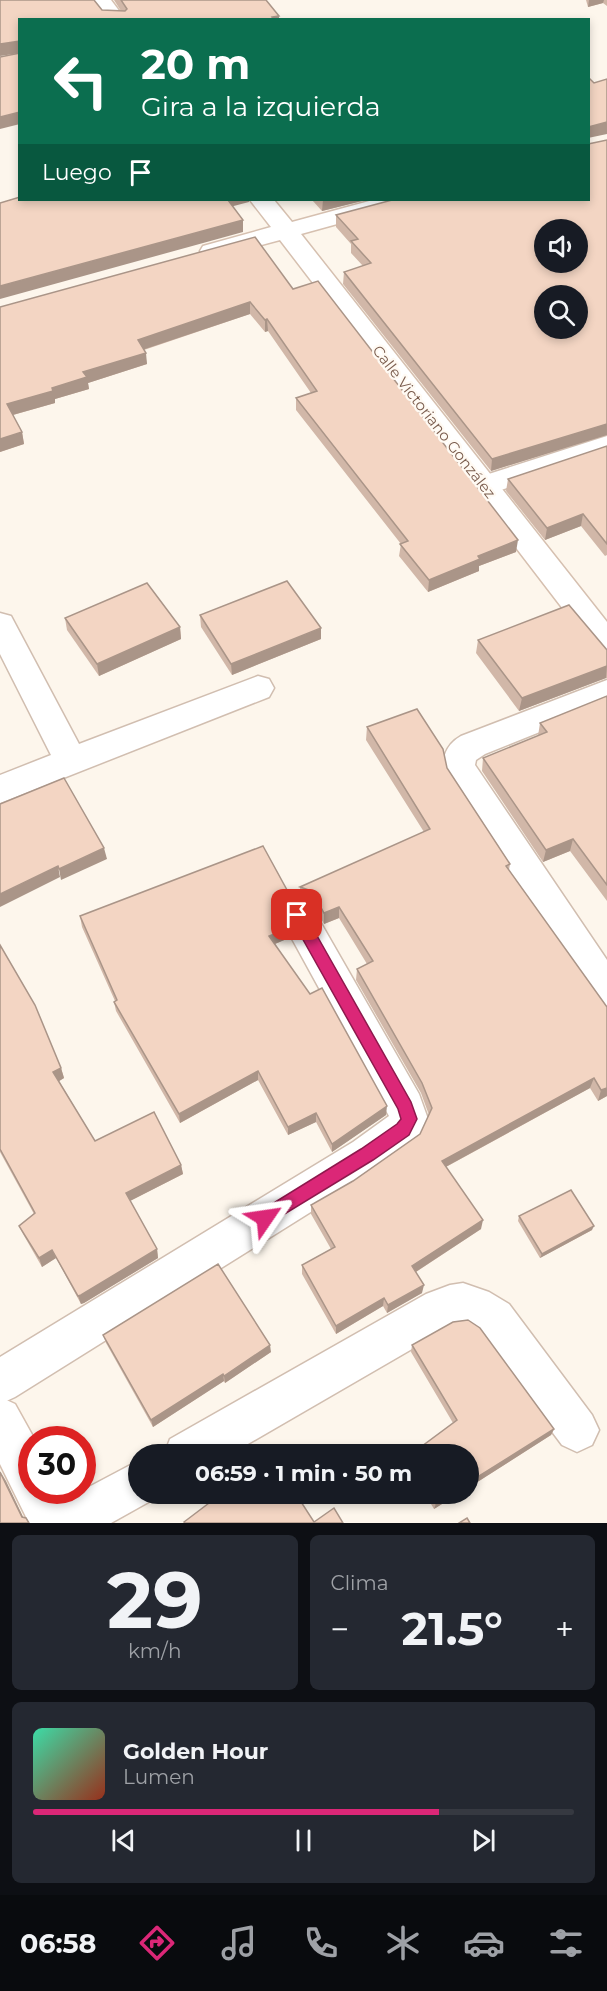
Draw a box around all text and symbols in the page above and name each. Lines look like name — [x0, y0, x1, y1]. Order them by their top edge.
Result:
text: 20 m — [141, 38, 250, 90]
icon: left — [42, 42, 120, 120]
text: Gira a la izquierda — [141, 90, 381, 123]
icon: arrive — [124, 156, 157, 189]
text: Luego — [42, 159, 112, 186]
map controls — [534, 219, 588, 339]
button: sound — [534, 219, 588, 273]
button: search — [534, 285, 588, 339]
street label: Calle Victoriano González — [369, 341, 500, 502]
pin — [271, 889, 322, 940]
icon: arrive — [280, 898, 313, 931]
position arrow — [233, 1186, 297, 1250]
speed limit sign: 30 — [18, 1426, 96, 1504]
text: 06:59 · 1 min · 50 m — [195, 1460, 412, 1487]
text: 29 — [107, 1552, 203, 1648]
text: Clima — [331, 1571, 388, 1595]
text: 21.5° — [402, 1601, 503, 1656]
text: − — [331, 1609, 349, 1649]
text: + — [555, 1609, 574, 1649]
text: km/h — [128, 1639, 181, 1663]
text: Golden Hour — [123, 1738, 268, 1765]
text: Lumen — [123, 1765, 195, 1789]
icon: previous — [107, 1824, 140, 1857]
icon: pause — [287, 1824, 320, 1857]
icon: next — [467, 1824, 500, 1857]
icon: directions — [136, 1922, 178, 1964]
icon: music — [218, 1922, 260, 1964]
icon: phone — [300, 1922, 342, 1964]
icon: climate — [382, 1922, 424, 1964]
icon: car — [463, 1922, 505, 1964]
icon: filters — [545, 1922, 587, 1964]
text: 06:58 — [20, 1927, 96, 1960]

